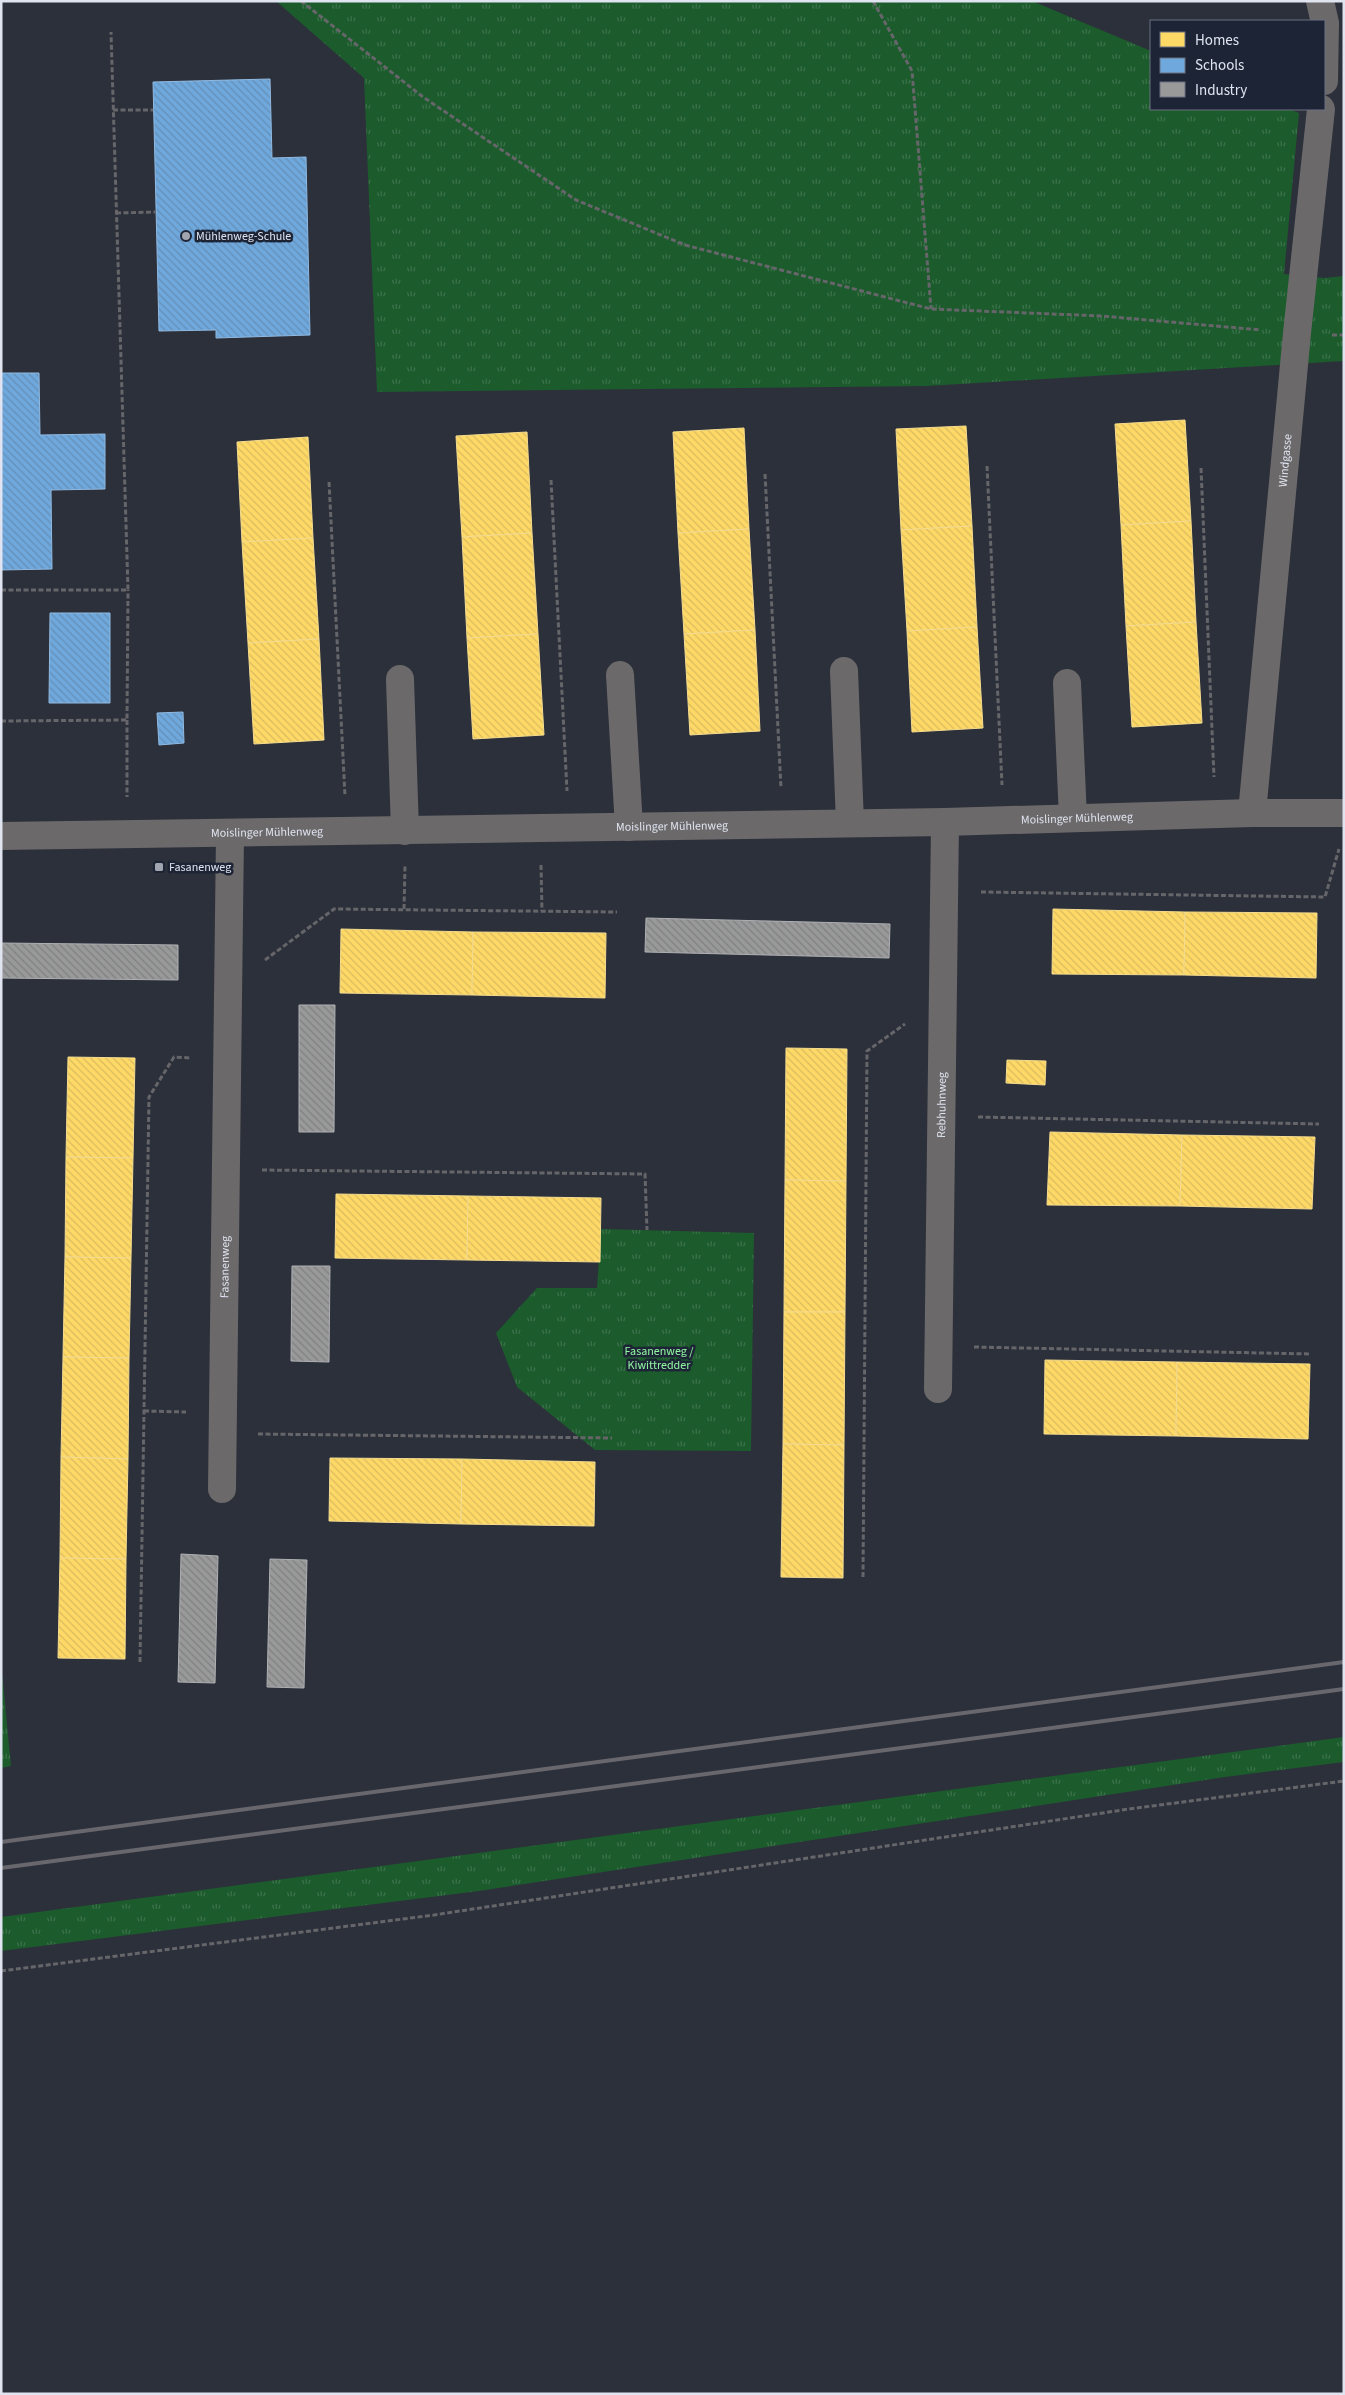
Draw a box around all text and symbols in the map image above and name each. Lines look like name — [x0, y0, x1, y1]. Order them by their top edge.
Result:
legend — [1150, 20, 1325, 110]
text: Homes — [1195, 30, 1239, 51]
text: Schools — [1195, 55, 1244, 76]
text: Industry — [1195, 80, 1247, 101]
place label: Mühlenweg-Schule — [196, 228, 291, 245]
marker: Mühlenweg-Schule — [180, 230, 192, 242]
street label: Windgasse — [1274, 433, 1296, 488]
street label: Moislinger Mühlenweg — [1021, 808, 1133, 828]
street label: Moislinger Mühlenweg — [616, 817, 728, 835]
street label: Moislinger Mühlenweg — [211, 823, 323, 841]
place label: Fasanenweg — [169, 859, 231, 876]
marker: Fasanenweg — [153, 861, 165, 873]
street label: Rebhuhnweg — [933, 1072, 950, 1138]
street label: Fasanenweg — [216, 1236, 234, 1298]
park label: Fasanenweg / Kiwittredder — [625, 1343, 694, 1374]

